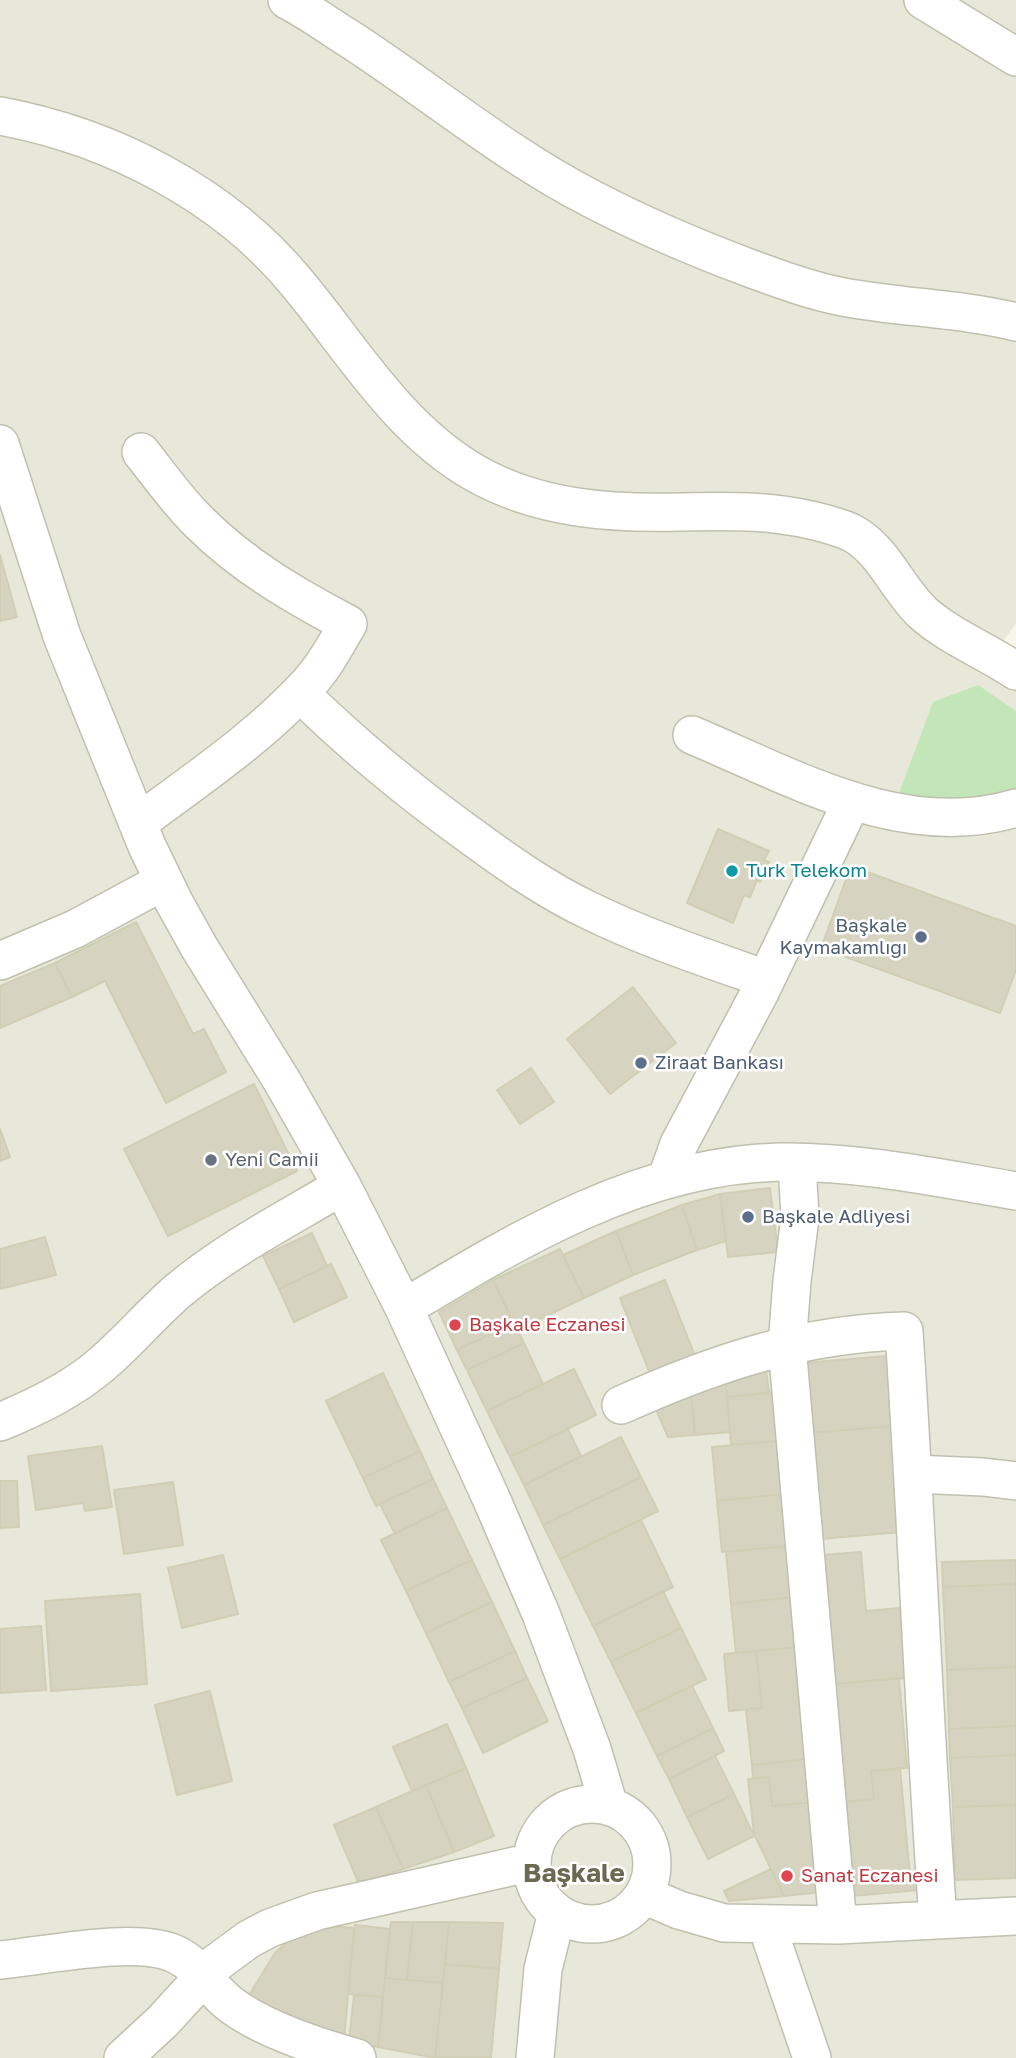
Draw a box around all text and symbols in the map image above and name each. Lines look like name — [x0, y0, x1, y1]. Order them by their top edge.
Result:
place label: Turk Telekom — [746, 860, 867, 882]
marker: Turk Telekom — [724, 863, 740, 879]
place label: Başkale Kaymakamlığı — [779, 915, 907, 959]
marker: Başkale Kaymakamlığı — [913, 929, 929, 945]
place label: Ziraat Bankası — [655, 1052, 784, 1074]
marker: Ziraat Bankası — [633, 1055, 649, 1071]
place label: Yeni Camii — [225, 1149, 319, 1171]
marker: Yeni Camii — [203, 1152, 219, 1168]
place label: Başkale Adliyesi — [762, 1206, 910, 1228]
marker: Başkale Adliyesi — [740, 1209, 756, 1225]
place label: Başkale Eczanesi — [469, 1314, 626, 1336]
marker: Başkale Eczanesi — [447, 1317, 463, 1333]
district label: Başkale — [523, 1858, 625, 1890]
place label: Sanat Eczanesi — [801, 1865, 939, 1887]
marker: Sanat Eczanesi — [779, 1868, 795, 1884]

